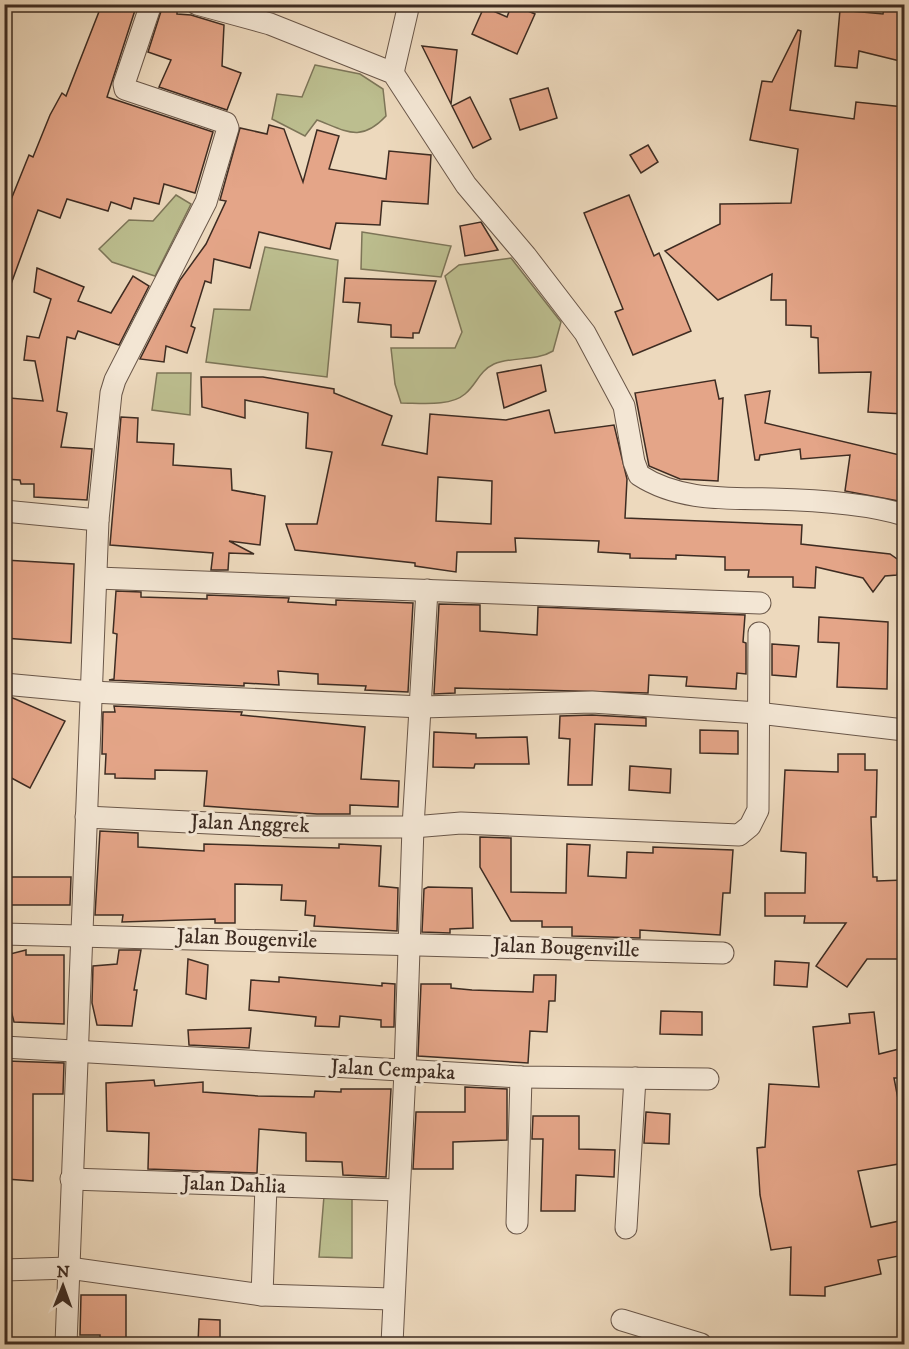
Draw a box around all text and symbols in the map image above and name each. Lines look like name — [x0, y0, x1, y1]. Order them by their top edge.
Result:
street label: Jalan Anggrek — [188, 809, 311, 839]
street label: Jalan Bougenvile — [174, 923, 318, 954]
street label: Jalan Bougenville — [490, 932, 640, 964]
street label: Jalan Cempaka — [328, 1054, 456, 1086]
street label: Jalan Dahlia — [180, 1170, 286, 1200]
north arrow — [33, 1256, 93, 1316]
text: N — [57, 1262, 70, 1282]

